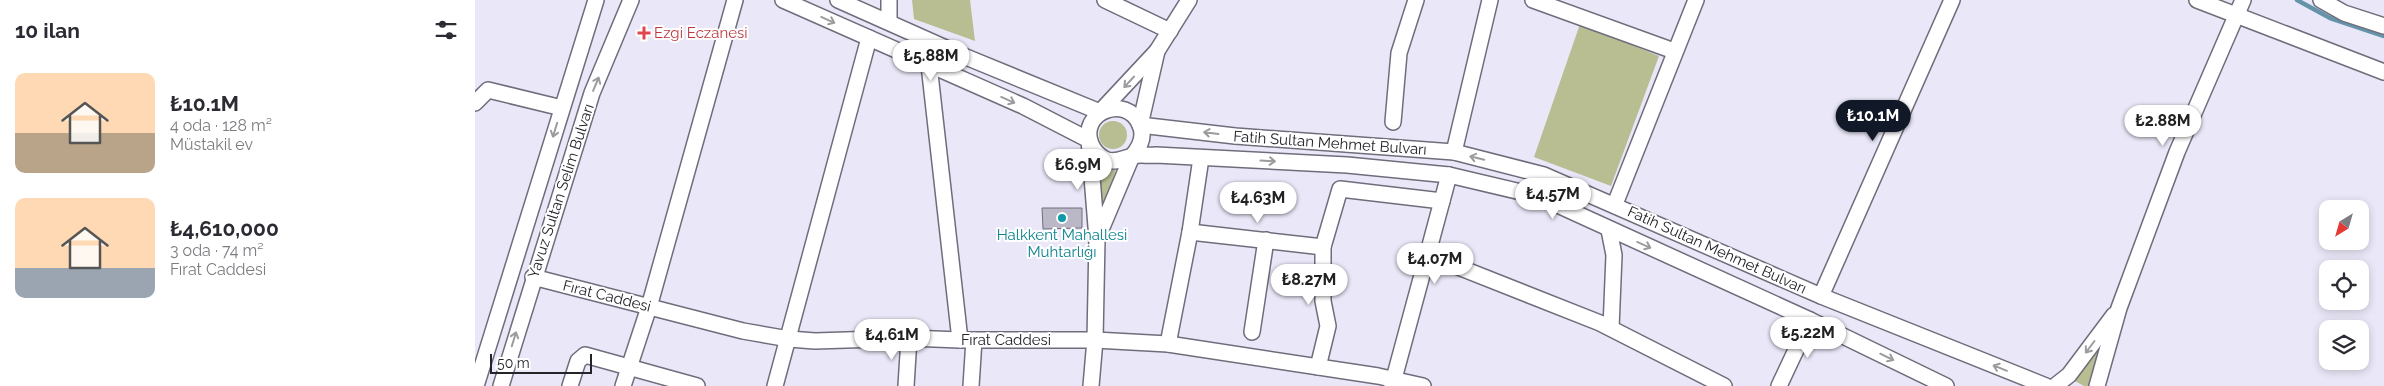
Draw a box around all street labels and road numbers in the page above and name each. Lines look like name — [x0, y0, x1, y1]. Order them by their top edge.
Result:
street label: Yavuz Sultan Selim Bulvarı — [524, 101, 598, 281]
street label: Fatih Sultan Mehmet Bulvarı — [1233, 127, 1427, 159]
street label: Fatih Sultan Mehmet Bulvarı — [1625, 202, 1809, 298]
street label: Fırat Caddesi — [561, 276, 653, 316]
street label: Fırat Caddesi — [961, 331, 1051, 349]

